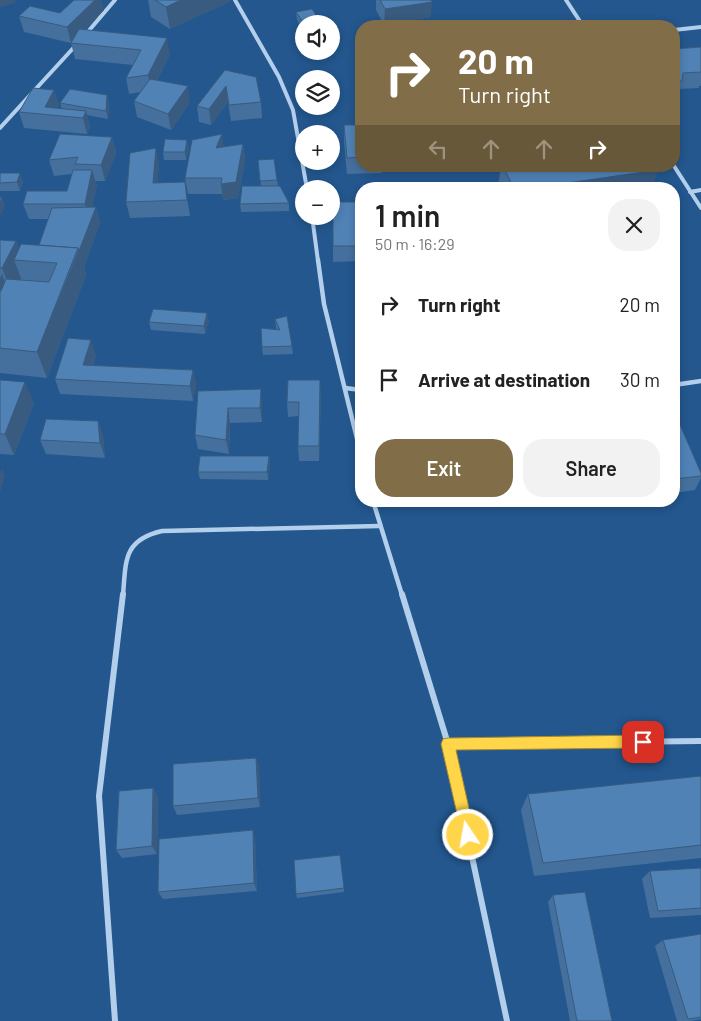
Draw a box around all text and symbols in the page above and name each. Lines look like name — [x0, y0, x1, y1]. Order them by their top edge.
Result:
map controls — [295, 15, 340, 225]
button: sound — [295, 15, 340, 60]
text: 20 m — [458, 39, 534, 81]
icon: right — [375, 40, 440, 105]
button: layers — [295, 70, 340, 115]
text: Turn right — [458, 81, 551, 107]
button: + — [295, 125, 340, 170]
icon: left — [424, 135, 452, 163]
icon: ahead — [477, 135, 505, 163]
icon: ahead — [530, 135, 558, 163]
icon: right — [583, 135, 611, 163]
button: − — [295, 180, 340, 225]
text: 1 min — [375, 197, 440, 233]
button: close — [608, 199, 660, 251]
text: 50 m · 16:29 — [375, 234, 455, 253]
icon: right — [375, 291, 403, 319]
text: Turn right — [418, 293, 500, 316]
text: 20 m — [620, 293, 660, 316]
icon: arrive — [375, 366, 403, 394]
text: Arrive at destination — [418, 368, 590, 391]
text: 30 m — [620, 368, 660, 391]
button: Exit — [375, 439, 513, 497]
button: Share — [523, 439, 660, 497]
pin — [622, 721, 664, 763]
icon: arrive — [629, 728, 657, 756]
position arrow — [441, 808, 493, 860]

